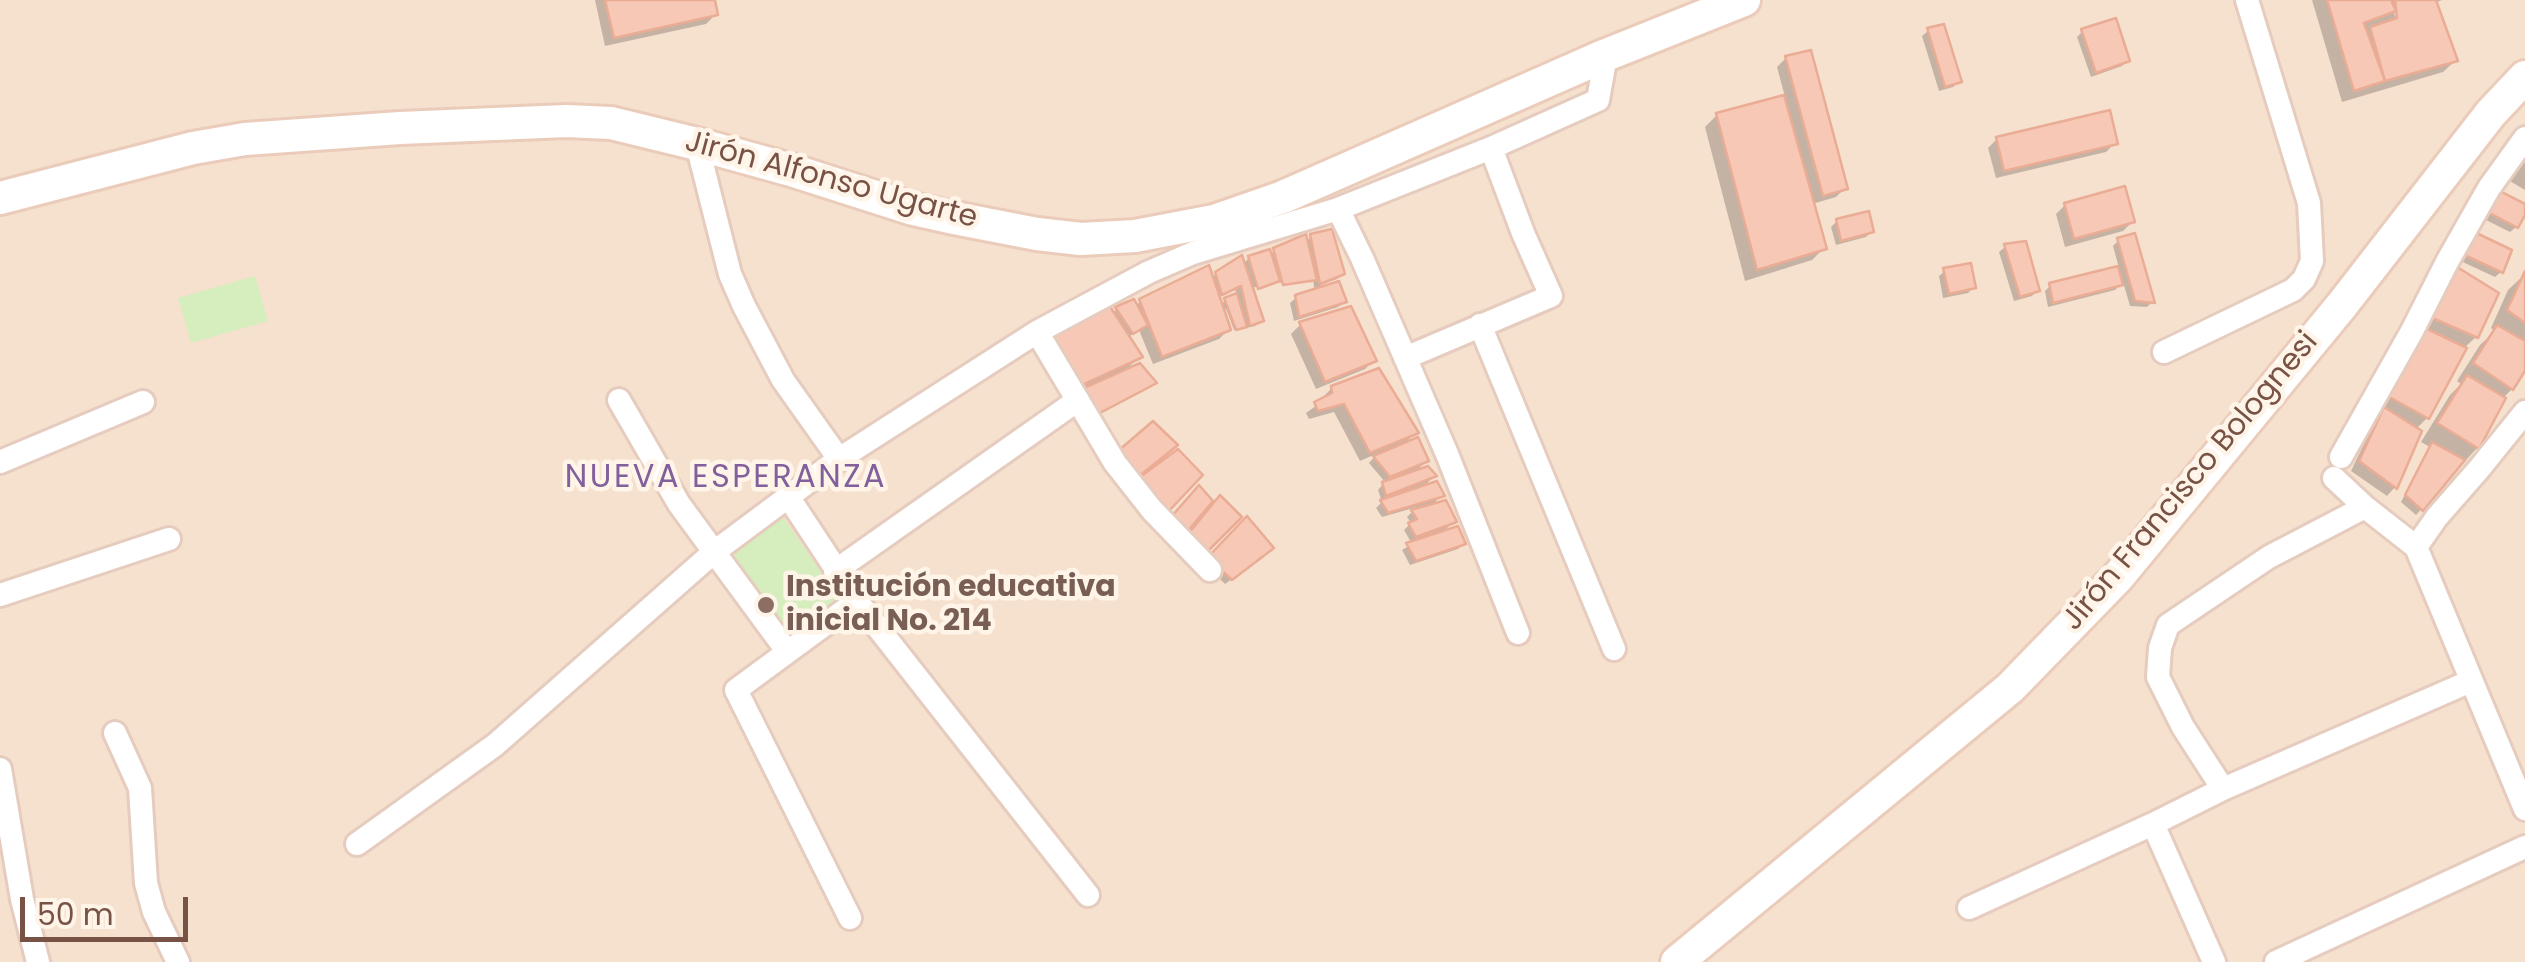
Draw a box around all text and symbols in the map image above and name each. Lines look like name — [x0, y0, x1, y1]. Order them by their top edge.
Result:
street label: Jirón Alfonso Ugarte — [681, 125, 981, 237]
street label: Jirón Francisco Bolognesi — [2056, 325, 2326, 639]
district label: NUEVA ESPERANZA — [565, 460, 887, 498]
place label: Institución educativa inicial No. 214 — [786, 570, 1116, 640]
marker: Institución educativa inicial No. 214 — [755, 594, 777, 616]
scale bar — [25, 877, 192, 939]
text: 50 m — [37, 893, 114, 936]

